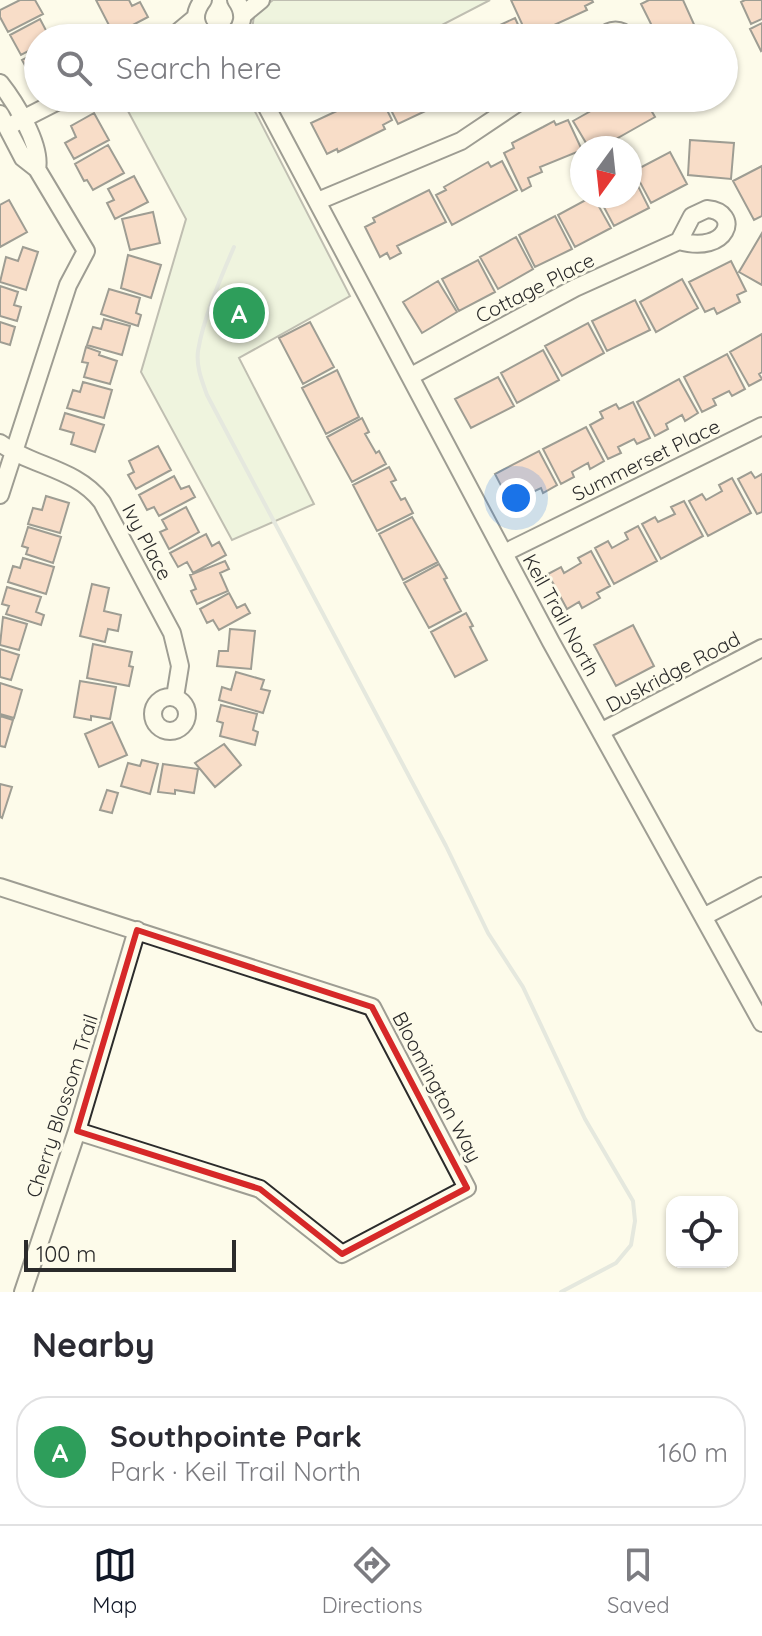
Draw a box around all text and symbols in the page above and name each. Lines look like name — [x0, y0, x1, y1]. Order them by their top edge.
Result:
search box — [24, 24, 738, 112]
icon: search — [52, 46, 96, 90]
text: Search here — [116, 49, 282, 87]
north arrow — [570, 136, 642, 208]
street label: Cottage Place — [471, 247, 598, 328]
pin: A — [213, 283, 265, 343]
street label: Summerset Place — [568, 413, 724, 506]
your location — [496, 478, 536, 518]
street label: Ivy Place — [117, 499, 178, 584]
street label: Keil Trail North — [518, 549, 605, 680]
street label: Duskridge Road — [601, 626, 744, 717]
street label: Bloomington Way — [387, 1007, 488, 1166]
street label: Cherry Blossom Trail — [20, 1011, 103, 1201]
map controls — [666, 1196, 738, 1268]
button: locate — [666, 1196, 738, 1268]
scale bar — [24, 1236, 236, 1272]
text: 100 m — [36, 1240, 96, 1268]
text: Nearby — [32, 1323, 155, 1366]
text: Southpointe Park — [110, 1417, 362, 1455]
text: A — [52, 1436, 68, 1469]
text: 160 m — [658, 1436, 728, 1469]
text: Park · Keil Trail North — [110, 1455, 361, 1488]
tab: Map — [92, 1543, 137, 1619]
tab: Directions — [322, 1543, 422, 1619]
tab: Saved — [607, 1543, 670, 1619]

